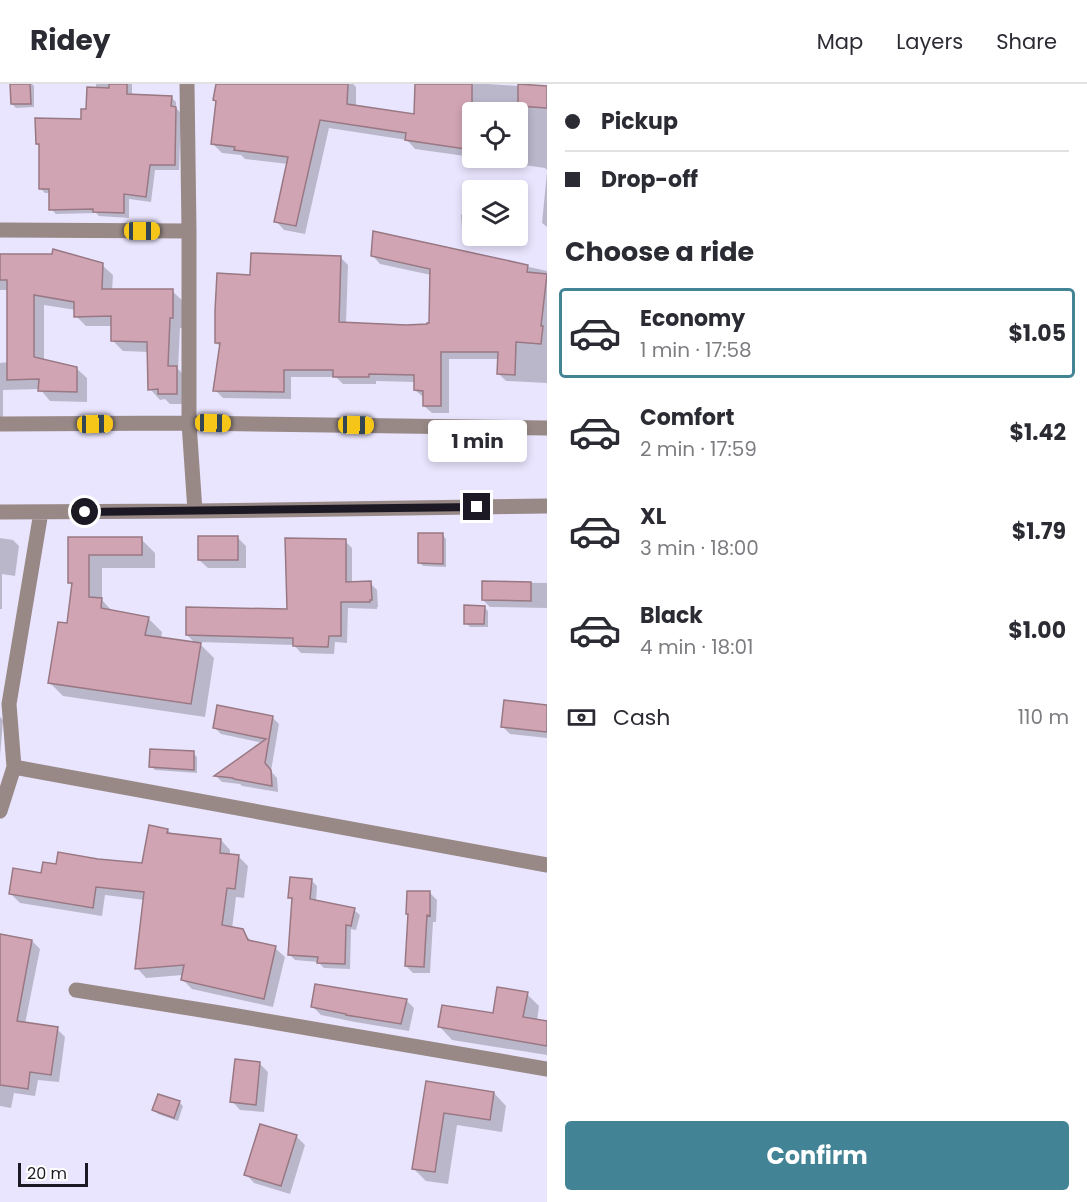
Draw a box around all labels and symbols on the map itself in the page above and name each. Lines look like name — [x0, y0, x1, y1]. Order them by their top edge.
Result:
car — [124, 222, 160, 240]
car — [195, 414, 231, 432]
car — [77, 415, 113, 433]
car — [338, 416, 374, 434]
callout: 1 min — [428, 420, 526, 462]
route end — [463, 493, 490, 520]
route start — [71, 498, 98, 525]
scale bar — [18, 1160, 88, 1188]

